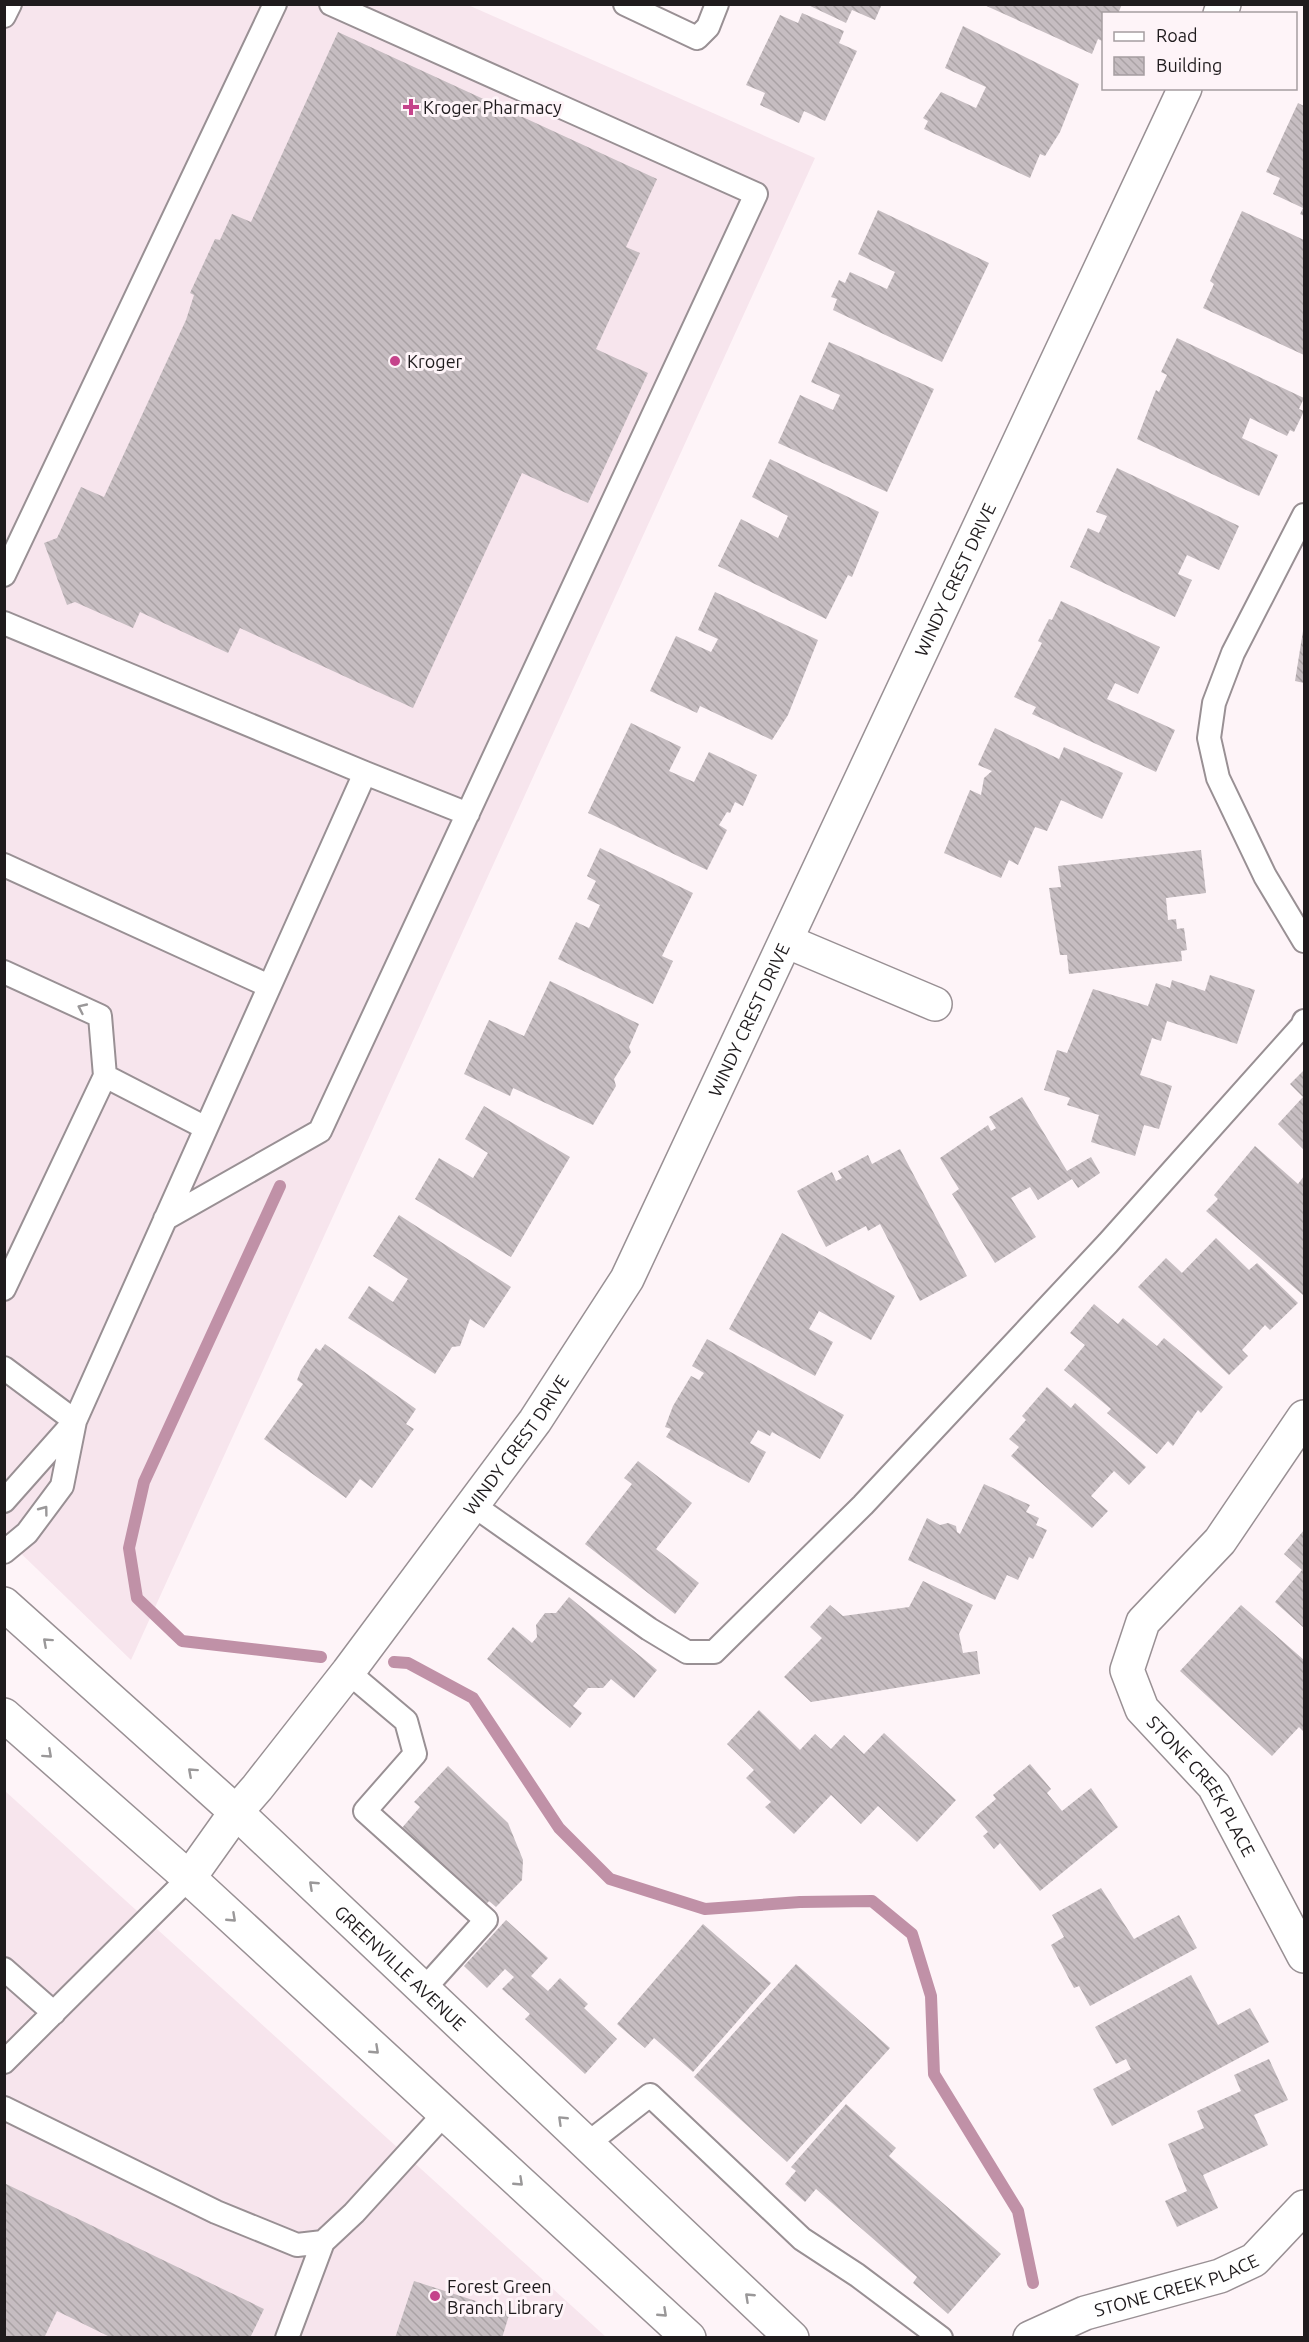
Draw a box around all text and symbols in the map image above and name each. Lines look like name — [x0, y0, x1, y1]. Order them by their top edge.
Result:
legend — [1102, 12, 1297, 90]
text: Road — [1156, 25, 1198, 45]
text: Building — [1156, 55, 1222, 75]
place label: Kroger Pharmacy — [423, 97, 562, 117]
marker: Kroger Pharmacy — [404, 100, 418, 114]
place label: Kroger — [407, 351, 463, 371]
marker: Kroger — [388, 354, 402, 368]
street label: WINDY CREST DRIVE — [910, 500, 999, 659]
street label: WINDY CREST DRIVE — [704, 940, 793, 1099]
one-way arrow — [78, 1003, 89, 1015]
street label: WINDY CREST DRIVE — [459, 1371, 572, 1518]
one-way arrow — [37, 1505, 48, 1516]
one-way arrow — [43, 1638, 54, 1649]
street label: STONE CREEK PLACE — [1143, 1711, 1259, 1860]
one-way arrow — [41, 1746, 52, 1757]
one-way arrow — [188, 1769, 199, 1780]
one-way arrow — [310, 1881, 320, 1892]
street label: GREENVILLE AVENUE — [331, 1901, 470, 2034]
one-way arrow — [225, 1911, 235, 1922]
one-way arrow — [369, 2043, 379, 2054]
one-way arrow — [558, 2116, 568, 2127]
one-way arrow — [512, 2174, 523, 2185]
street label: STONE CREEK PLACE — [1092, 2249, 1261, 2320]
place label: Forest Green Branch Library — [447, 2276, 564, 2317]
marker: Forest Green Branch Library — [428, 2289, 442, 2303]
one-way arrow — [746, 2294, 757, 2305]
one-way arrow — [656, 2306, 666, 2317]

